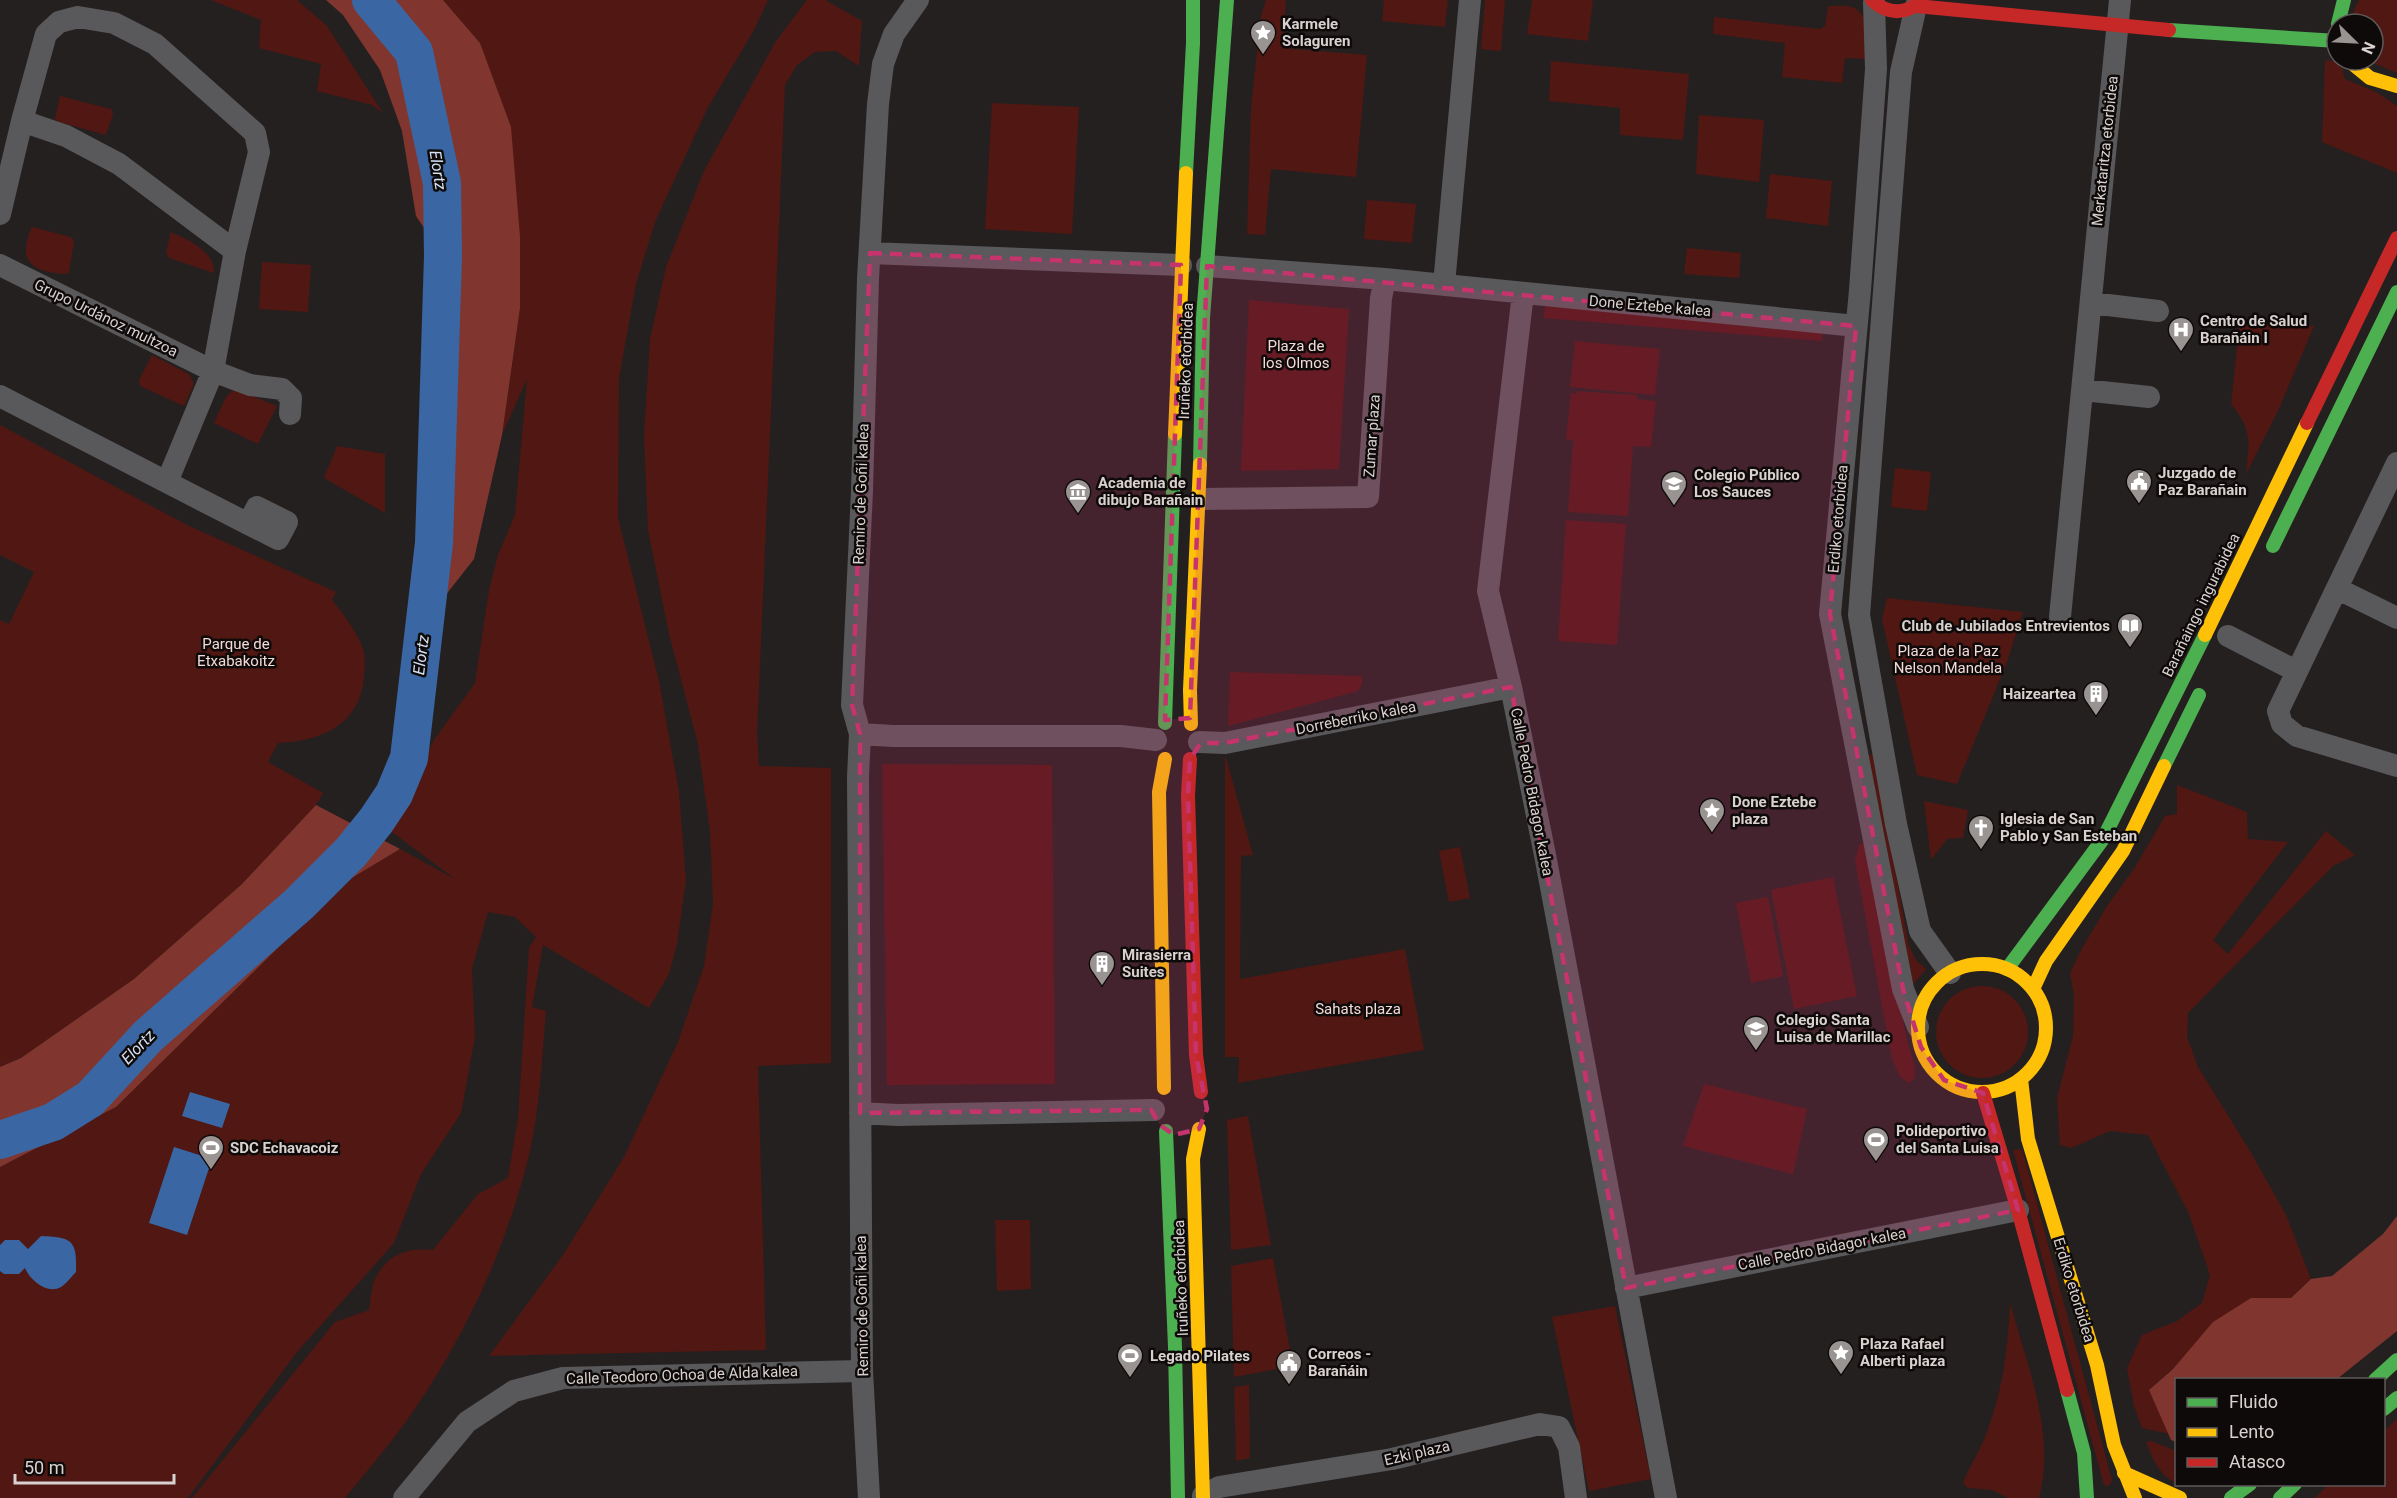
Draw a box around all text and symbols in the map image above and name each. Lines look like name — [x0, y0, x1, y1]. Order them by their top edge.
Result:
north arrow — [2325, 12, 2385, 72]
place label: Karmele Solaguren — [1282, 15, 1351, 50]
place icon: Karmele Solaguren — [1248, 18, 1278, 56]
text: N — [2357, 39, 2379, 57]
street label: Merkataritza etorbidea — [2088, 75, 2122, 227]
water label: Elortz — [425, 149, 451, 191]
street label: Grupo Urdánoz multzoa — [31, 275, 181, 361]
street label: Done Eztebe kalea — [1588, 292, 1712, 320]
street label: Iruñeko etorbidea — [1175, 302, 1197, 420]
place label: Centro de Salud Barañáin I — [2200, 312, 2307, 347]
hospital icon: Centro de Salud Barañáin I — [2166, 315, 2196, 353]
park label: Plaza de los Olmos — [1262, 337, 1330, 372]
street label: Zumar plaza — [1360, 394, 1384, 478]
street label: Remiro de Goñi kalea — [850, 423, 872, 565]
street label: Erdiko etorbidea — [1824, 464, 1852, 574]
place label: Juzgado de Paz Barañain — [2158, 464, 2247, 499]
place label: Colegio Público Los Sauces — [1694, 466, 1800, 501]
public building icon: Juzgado de Paz Barañain — [2124, 467, 2154, 505]
school or university icon: Colegio Público Los Sauces — [1659, 469, 1689, 507]
place label: Academia de dibujo Barañain — [1098, 474, 1203, 509]
museum icon: Academia de dibujo Barañain — [1063, 477, 1093, 515]
street label: Barañaingo ingurabidea — [2158, 530, 2244, 680]
library icon: Club de Jubilados Entrevientos — [2115, 611, 2145, 649]
place label: Club de Jubilados Entrevientos — [1901, 617, 2110, 635]
water label: Elortz — [409, 634, 433, 676]
park label: Parque de Etxabakoitz — [197, 635, 275, 670]
park label: Plaza de la Paz Nelson Mandela — [1894, 642, 2002, 677]
building icon: Haizeartea — [2081, 679, 2111, 717]
place label: Haizeartea — [2003, 685, 2076, 703]
street label: Dorreberriko kalea — [1294, 698, 1418, 738]
street label: Calle Pedro Bidagor kalea — [1507, 706, 1557, 878]
place label: Done Eztebe plaza — [1732, 793, 1816, 828]
place icon: Done Eztebe plaza — [1697, 796, 1727, 834]
place label: Iglesia de San Pablo y San Esteban — [2000, 810, 2137, 845]
church icon: Iglesia de San Pablo y San Esteban — [1966, 813, 1996, 851]
place label: Mirasierra Suites — [1122, 946, 1191, 981]
building icon: Mirasierra Suites — [1087, 949, 1117, 987]
park label: Sahats plaza — [1315, 1000, 1401, 1018]
place label: Colegio Santa Luisa de Marillac — [1776, 1011, 1891, 1046]
school or university icon: Colegio Santa Luisa de Marillac — [1741, 1014, 1771, 1052]
water label: Elortz — [117, 1026, 159, 1068]
place label: Polideportivo del Santa Luisa — [1896, 1122, 1999, 1157]
sports icon: Polideportivo del Santa Luisa — [1861, 1125, 1891, 1163]
sports icon: SDC Echavacoiz — [196, 1133, 226, 1171]
place label: SDC Echavacoiz — [230, 1139, 339, 1157]
street label: Iruñeko etorbidea — [1170, 1219, 1192, 1337]
street label: Calle Pedro Bidagor kalea — [1736, 1224, 1908, 1274]
street label: Remiro de Goñi kalea — [852, 1235, 872, 1377]
street label: Erdiko etorbidea — [2050, 1236, 2098, 1344]
place label: Plaza Rafael Alberti plaza — [1860, 1335, 1945, 1370]
place icon: Plaza Rafael Alberti plaza — [1826, 1338, 1856, 1376]
sports icon: Legado Pilates — [1115, 1341, 1145, 1379]
place label: Correos - Barañáin — [1308, 1345, 1371, 1380]
place label: Legado Pilates — [1150, 1347, 1250, 1365]
public building icon: Correos - Barañáin — [1274, 1348, 1304, 1386]
street label: Calle Teodoro Ochoa de Alda kalea — [566, 1362, 798, 1388]
legend — [2175, 1378, 2385, 1486]
text: Fluido — [2229, 1391, 2278, 1412]
text: Lento — [2229, 1421, 2274, 1442]
street label: Ezki plaza — [1382, 1437, 1452, 1469]
scale bar — [15, 1447, 174, 1485]
text: Atasco — [2229, 1451, 2285, 1472]
text: 50 m — [24, 1457, 64, 1478]

